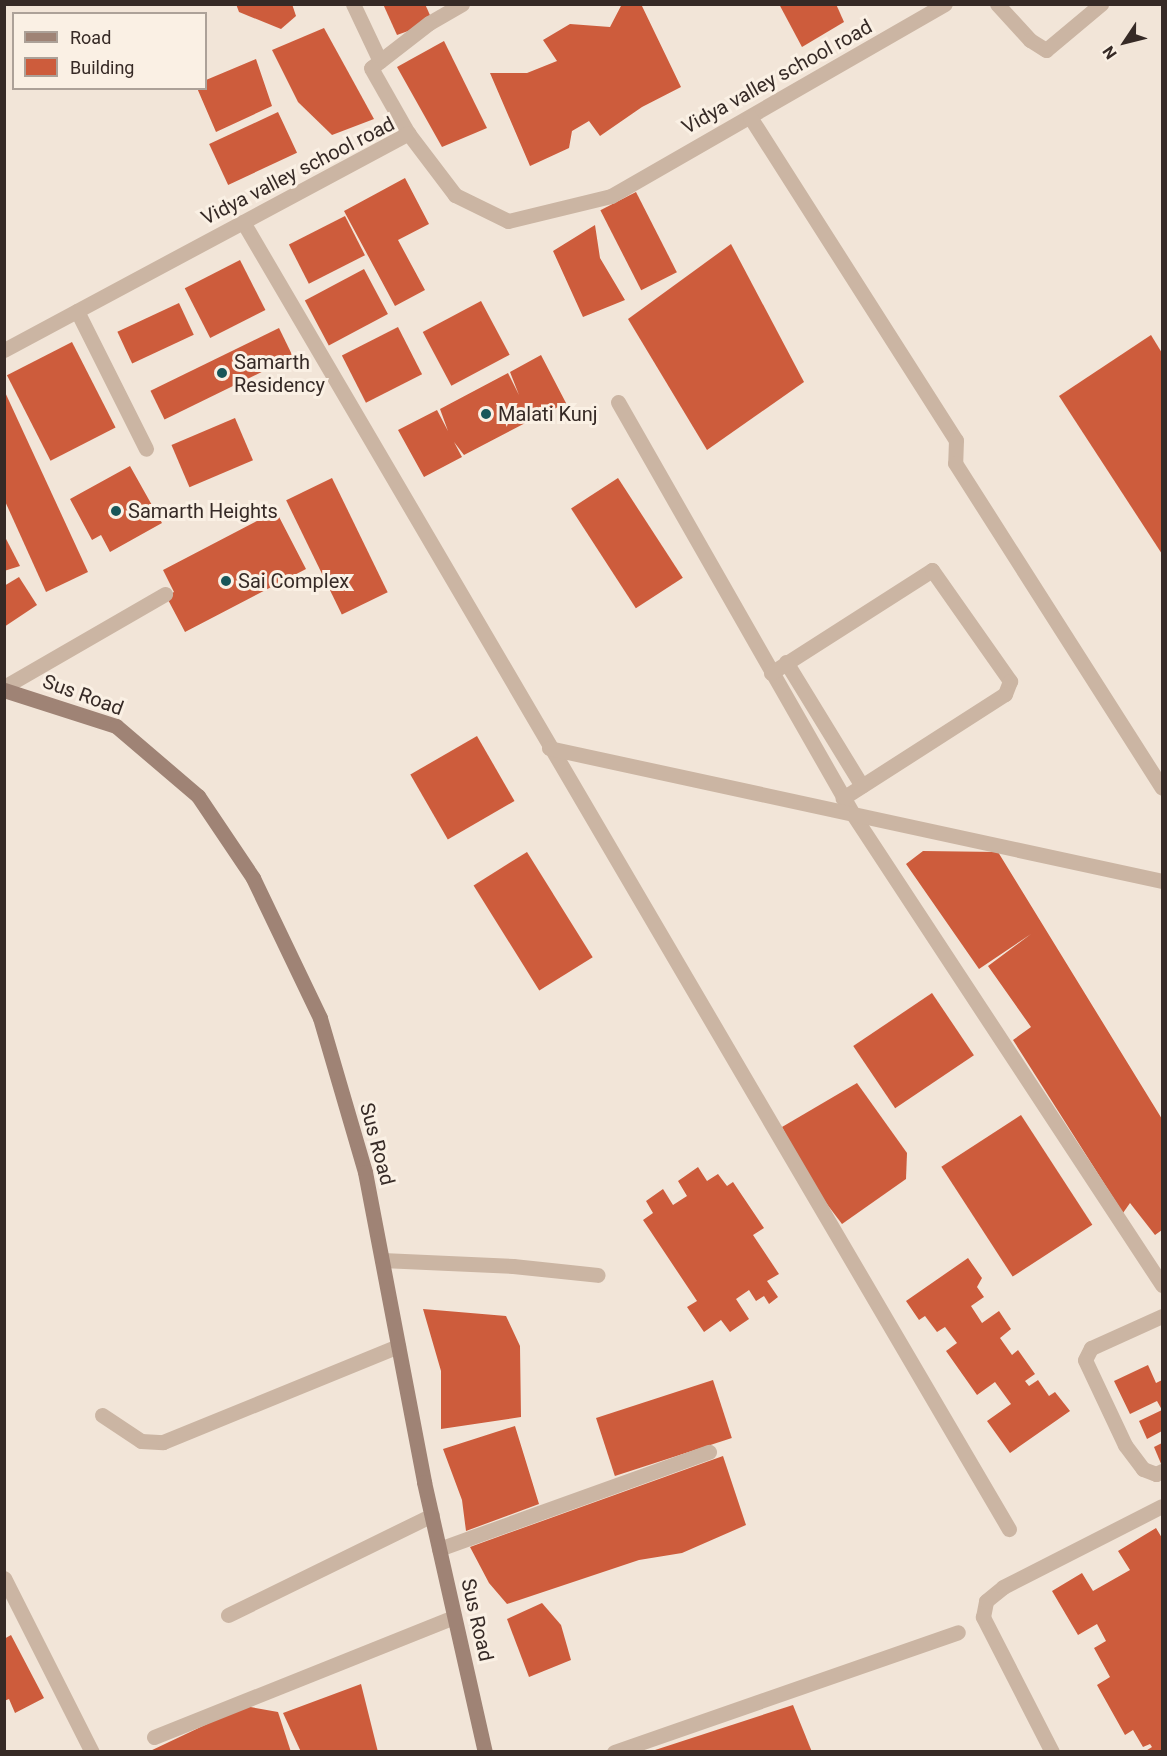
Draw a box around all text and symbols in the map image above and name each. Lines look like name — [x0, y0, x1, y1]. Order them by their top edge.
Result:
legend — [12, 12, 207, 90]
north arrow — [1095, 12, 1155, 72]
street label: Vidya valley school road — [678, 15, 876, 139]
text: Road — [70, 27, 111, 48]
text: N — [1099, 43, 1121, 63]
text: Building — [70, 57, 134, 78]
street label: Vidya valley school road — [197, 112, 399, 230]
place label: Samarth Residency — [234, 350, 325, 397]
marker: Samarth Residency — [215, 366, 229, 380]
place label: Malati Kunj — [498, 402, 598, 426]
marker: Malati Kunj — [479, 407, 493, 421]
place label: Samarth Heights — [128, 499, 278, 523]
marker: Samarth Heights — [109, 504, 123, 518]
place label: Sai Complex — [238, 569, 349, 593]
marker: Sai Complex — [219, 574, 233, 588]
street label: Sus Road — [39, 669, 127, 721]
street label: Sus Road — [355, 1100, 399, 1188]
street label: Sus Road — [456, 1576, 498, 1664]

